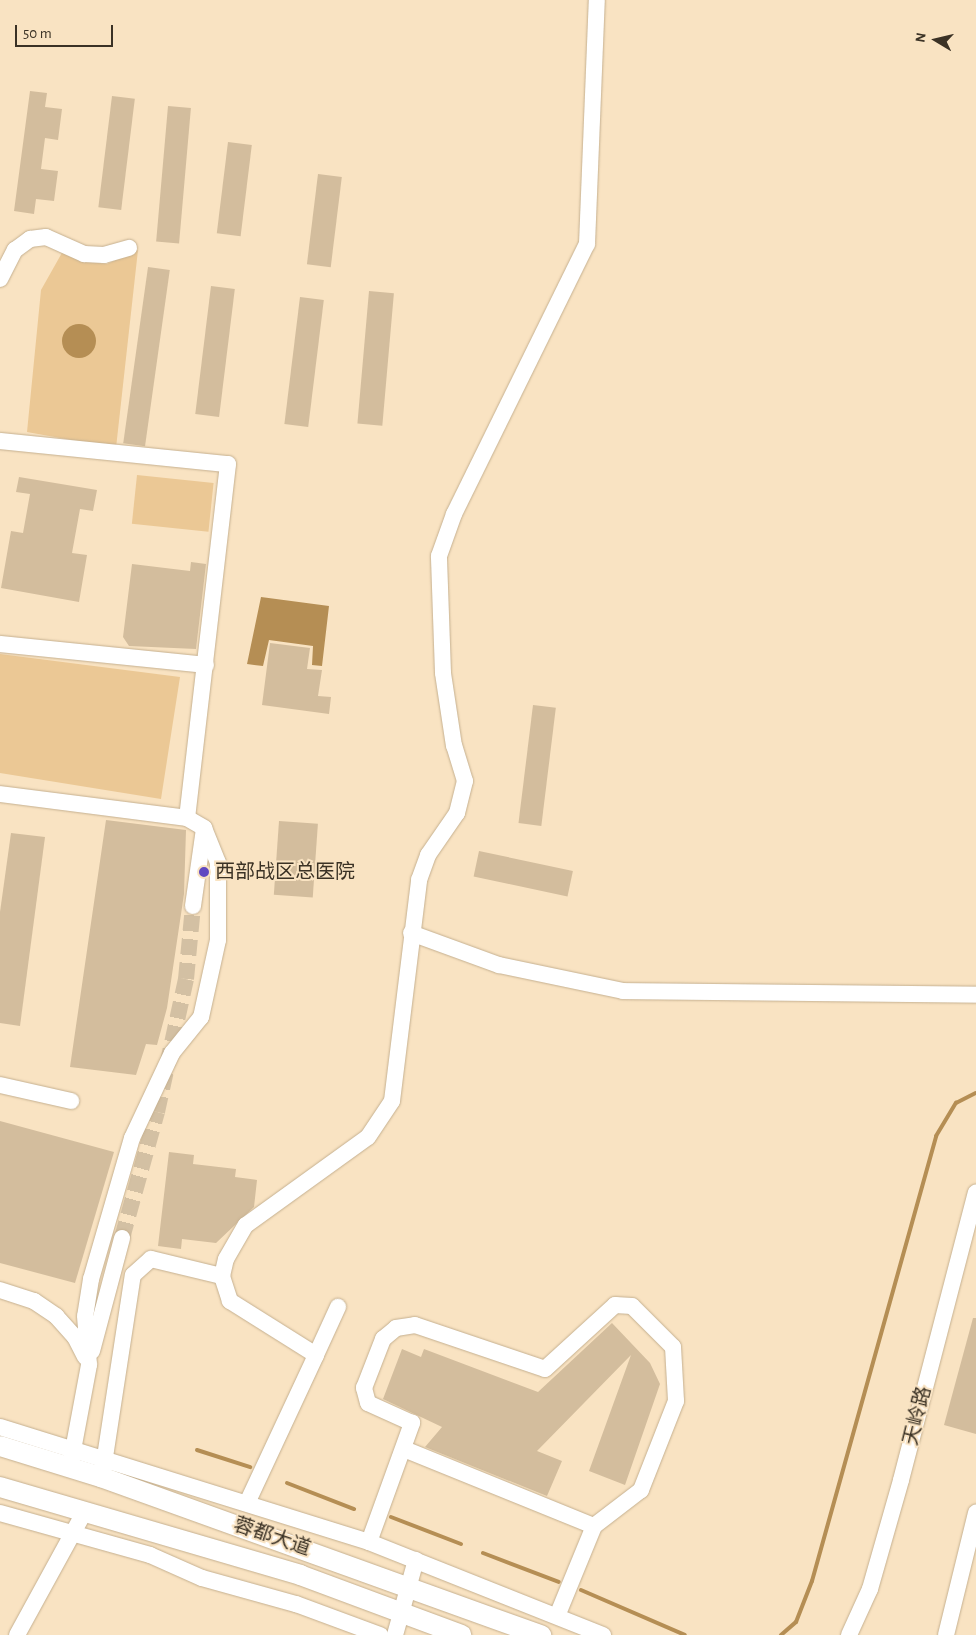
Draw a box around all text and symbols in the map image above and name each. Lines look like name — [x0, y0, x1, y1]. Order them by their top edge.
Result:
scale bar — [18, 15, 115, 47]
north arrow — [911, 15, 961, 65]
text: 50 m — [23, 26, 52, 41]
text: N — [914, 32, 929, 44]
place label: 西部战区总医院 — [215, 860, 355, 884]
marker: 西部战区总医院 — [197, 865, 211, 879]
street label: 天岭路 — [899, 1384, 937, 1448]
street label: 蓉都大道 — [230, 1513, 314, 1561]

